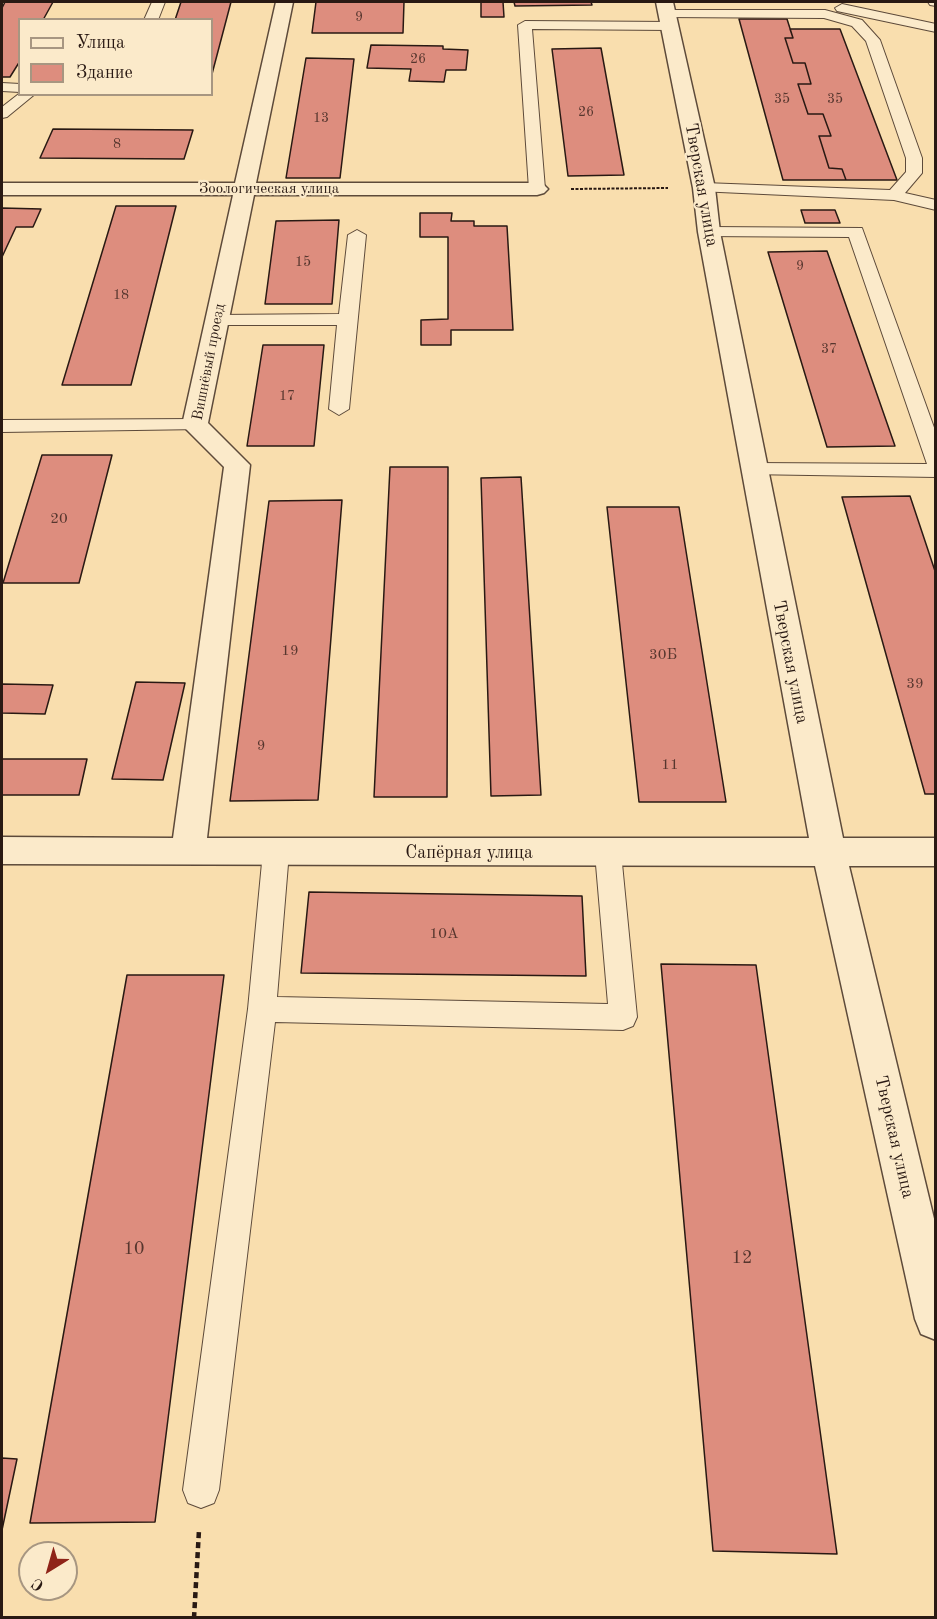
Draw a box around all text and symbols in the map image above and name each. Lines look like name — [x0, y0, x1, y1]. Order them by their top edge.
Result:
house number: 9 — [355, 9, 363, 25]
legend — [18, 18, 213, 96]
text: Улица — [76, 34, 125, 52]
house number: 26 — [410, 51, 426, 67]
text: Здание — [76, 64, 133, 82]
house number: 35 — [774, 91, 790, 107]
house number: 35 — [827, 91, 843, 107]
house number: 26 — [578, 104, 594, 120]
house number: 13 — [313, 110, 329, 126]
street label: Тверская улица — [679, 121, 723, 249]
house number: 8 — [113, 136, 121, 152]
street label: Зоологическая улица — [199, 180, 339, 198]
house number: 15 — [295, 254, 311, 270]
house number: 9 — [796, 258, 804, 274]
house number: 18 — [113, 287, 129, 303]
street label: Вишнёвый проезд — [189, 302, 229, 422]
house number: 37 — [821, 341, 837, 357]
house number: 17 — [279, 388, 295, 404]
house number: 20 — [50, 510, 68, 528]
street label: Тверская улица — [767, 598, 813, 726]
house number: 19 — [281, 642, 299, 660]
house number: 30Б — [649, 646, 677, 664]
house number: 39 — [906, 675, 924, 693]
house number: 9 — [257, 737, 265, 755]
house number: 11 — [661, 756, 679, 774]
street label: Сапёрная улица — [405, 842, 533, 864]
house number: 10А — [430, 925, 458, 943]
street label: Тверская улица — [869, 1074, 919, 1200]
house number: 10 — [124, 1238, 144, 1260]
house number: 12 — [732, 1247, 752, 1269]
north arrow — [18, 1541, 78, 1601]
text: С — [29, 1574, 47, 1593]

